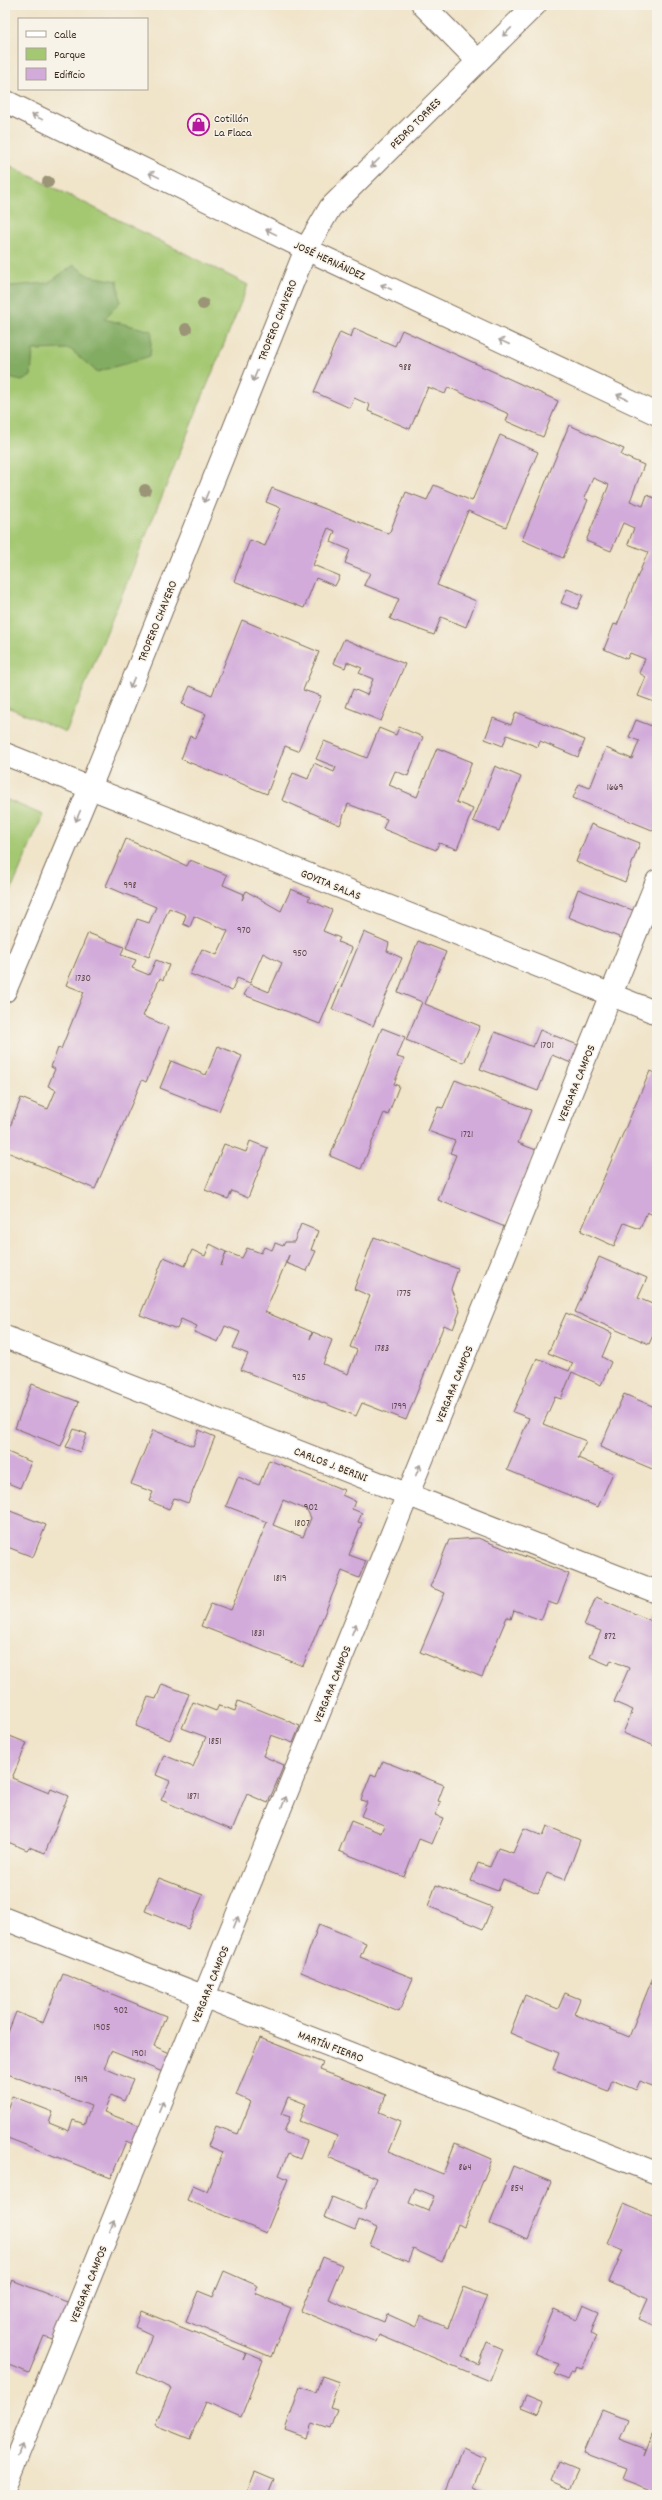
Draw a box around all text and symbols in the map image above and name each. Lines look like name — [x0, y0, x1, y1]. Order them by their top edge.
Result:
legend — [18, 18, 148, 90]
text: Calle — [54, 27, 77, 44]
one-way arrow — [502, 27, 512, 37]
text: Parque — [54, 47, 85, 64]
text: Edificio — [54, 67, 85, 84]
street label: PEDRO TORRES — [386, 94, 446, 154]
place label: Cotillón La Flaca — [214, 111, 252, 142]
shop icon: Cotillón La Flaca — [185, 112, 211, 138]
one-way arrow — [31, 113, 43, 120]
one-way arrow — [370, 158, 380, 168]
one-way arrow — [148, 170, 160, 178]
one-way arrow — [265, 228, 277, 235]
street label: JOSÉ HERNÁNDEZ — [291, 237, 369, 286]
street label: TROPERO CHAVERO — [254, 277, 303, 364]
one-way arrow — [381, 283, 393, 290]
one-way arrow — [498, 338, 510, 345]
house number: 988 — [399, 361, 411, 375]
one-way arrow — [250, 370, 258, 382]
one-way arrow — [616, 393, 628, 400]
one-way arrow — [202, 490, 210, 502]
street label: TROPERO CHAVERO — [134, 578, 183, 665]
one-way arrow — [128, 676, 136, 688]
house number: 1669 — [607, 781, 623, 795]
one-way arrow — [74, 810, 82, 822]
street label: GOYITA SALAS — [298, 866, 363, 905]
house number: 998 — [123, 879, 137, 893]
house number: 970 — [237, 924, 251, 938]
house number: 950 — [293, 947, 307, 961]
house number: 1730 — [75, 972, 91, 986]
house number: 1701 — [540, 1039, 554, 1053]
street label: VERGARA CAMPOS — [554, 1042, 601, 1125]
house number: 1721 — [461, 1128, 473, 1142]
house number: 1775 — [397, 1287, 412, 1301]
house number: 1783 — [375, 1342, 389, 1356]
street label: VERGARA CAMPOS — [432, 1343, 479, 1426]
house number: 925 — [292, 1371, 306, 1385]
house number: 1799 — [391, 1400, 407, 1414]
street label: CARLOS J. BERINI — [291, 1444, 370, 1487]
one-way arrow — [415, 1464, 423, 1476]
house number: 902 — [304, 1501, 318, 1515]
house number: 1807 — [294, 1517, 310, 1531]
house number: 1819 — [274, 1572, 286, 1586]
one-way arrow — [350, 1624, 358, 1636]
house number: 1831 — [252, 1627, 264, 1641]
house number: 872 — [604, 1630, 616, 1644]
street label: VERGARA CAMPOS — [310, 1643, 357, 1726]
house number: 1851 — [208, 1735, 222, 1749]
house number: 1871 — [187, 1790, 199, 1804]
one-way arrow — [281, 1796, 289, 1808]
one-way arrow — [232, 1917, 240, 1929]
street label: VERGARA CAMPOS — [188, 1943, 235, 2026]
house number: 902 — [114, 2004, 128, 2018]
house number: 1905 — [94, 2021, 111, 2035]
street label: MARTÍN FIERRO — [295, 2027, 366, 2068]
house number: 1901 — [132, 2047, 146, 2061]
house number: 1919 — [74, 2073, 88, 2087]
one-way arrow — [158, 2100, 165, 2112]
house number: 864 — [458, 2161, 472, 2175]
house number: 854 — [511, 2182, 523, 2196]
one-way arrow — [108, 2220, 116, 2232]
street label: VERGARA CAMPOS — [66, 2243, 113, 2326]
one-way arrow — [16, 2444, 24, 2456]

